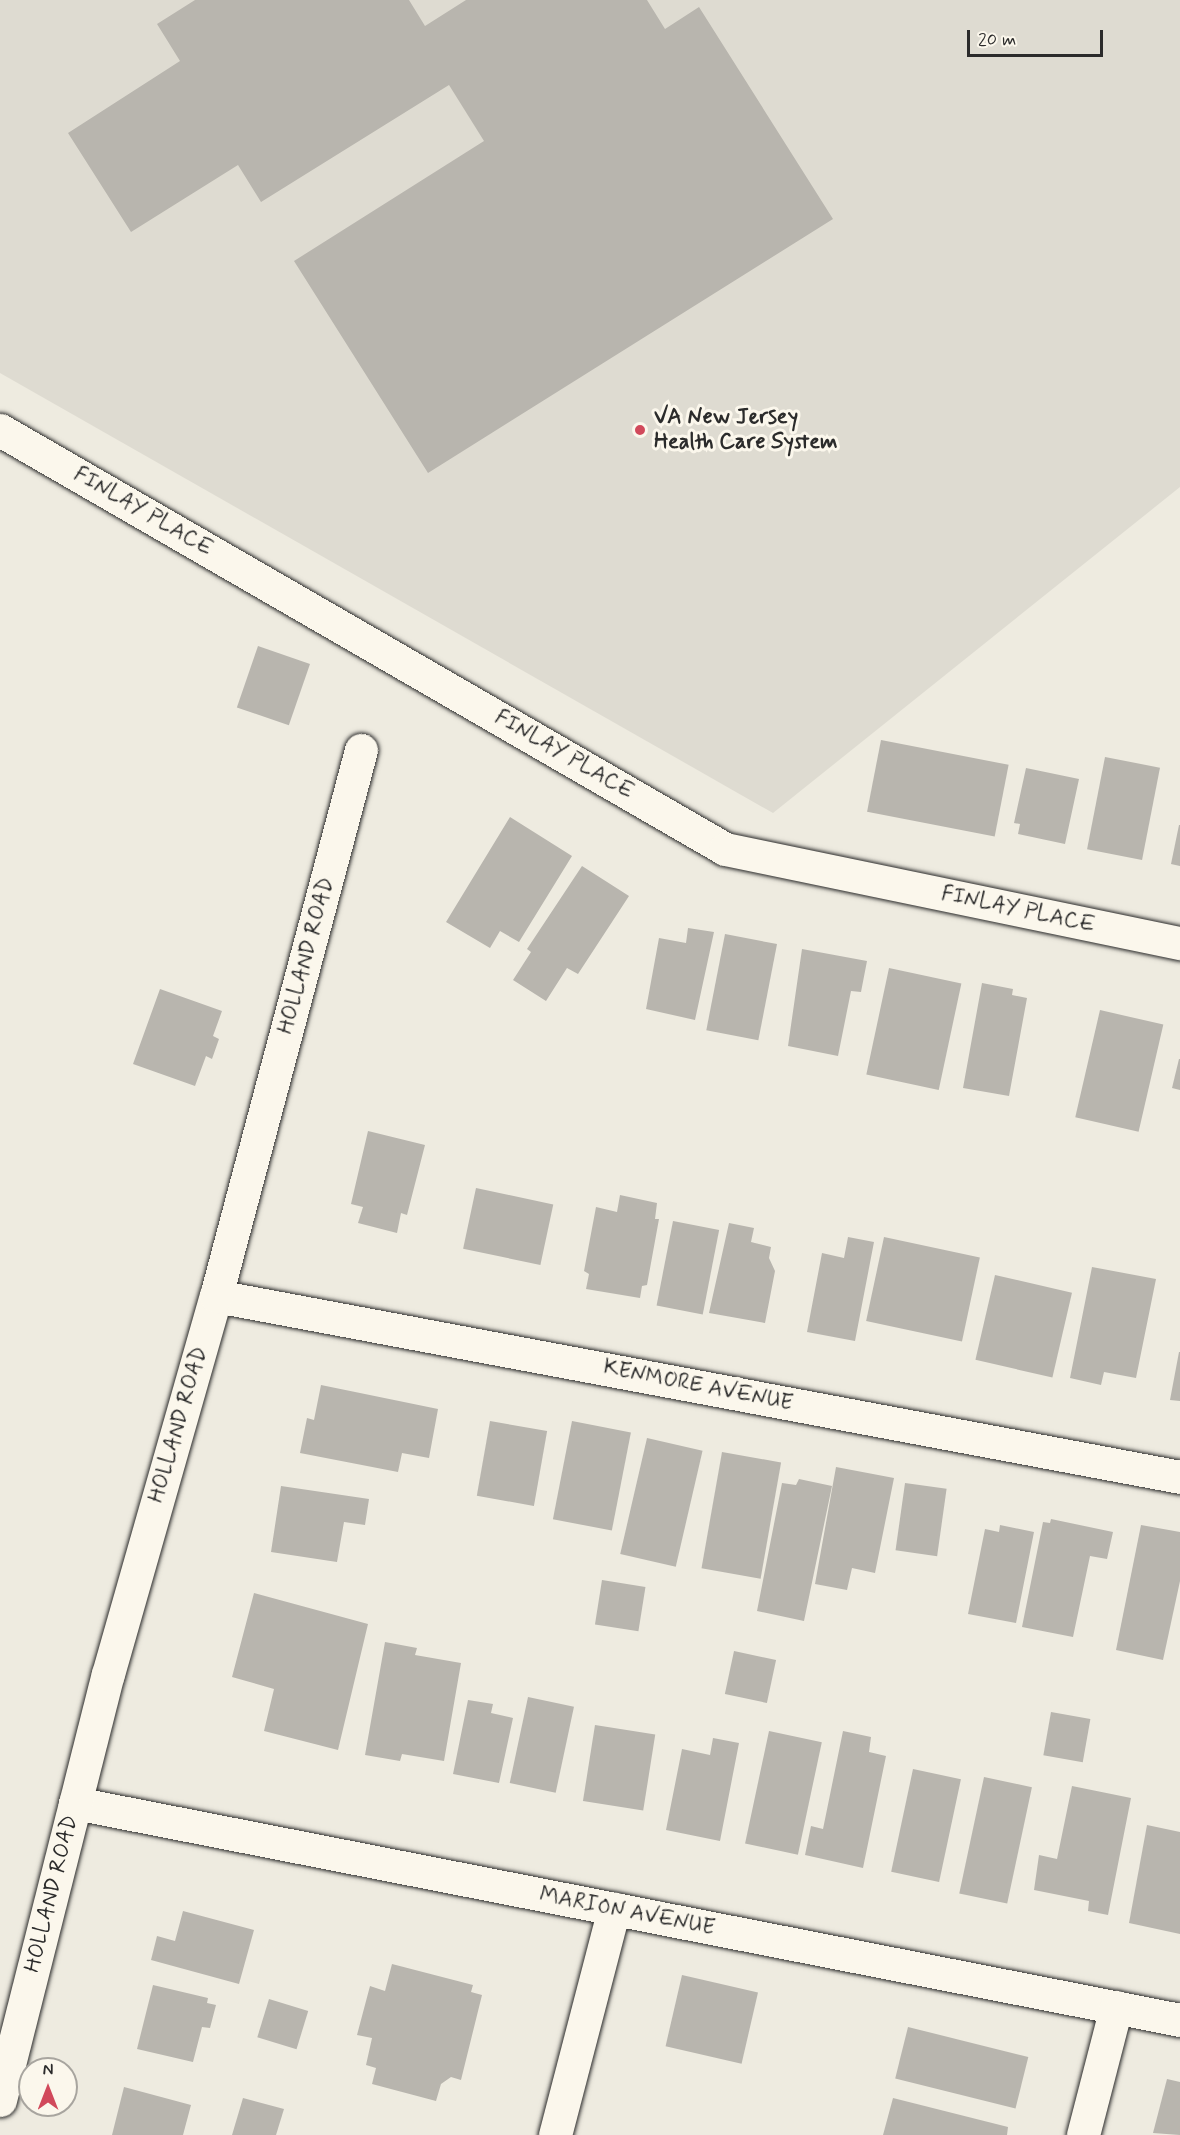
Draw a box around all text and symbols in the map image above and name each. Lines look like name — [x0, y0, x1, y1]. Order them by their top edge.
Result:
scale bar — [970, 18, 1106, 56]
text: 20 m — [978, 28, 1016, 52]
place label: VA New Jersey Health Care System — [654, 404, 838, 456]
marker: VA New Jersey Health Care System — [631, 421, 649, 439]
street label: FINLAY PLACE — [70, 462, 216, 562]
street label: FINLAY PLACE — [491, 705, 637, 805]
street label: HOLLAND ROAD — [274, 876, 340, 1036]
street label: FINLAY PLACE — [940, 881, 1096, 939]
street label: HOLLAND ROAD — [144, 1345, 214, 1505]
street label: KENMORE AVENUE — [601, 1355, 795, 1417]
street label: HOLLAND ROAD — [20, 1814, 84, 1974]
street label: MARION AVENUE — [537, 1882, 717, 1942]
north arrow — [18, 2057, 78, 2117]
text: N — [43, 2060, 53, 2081]

